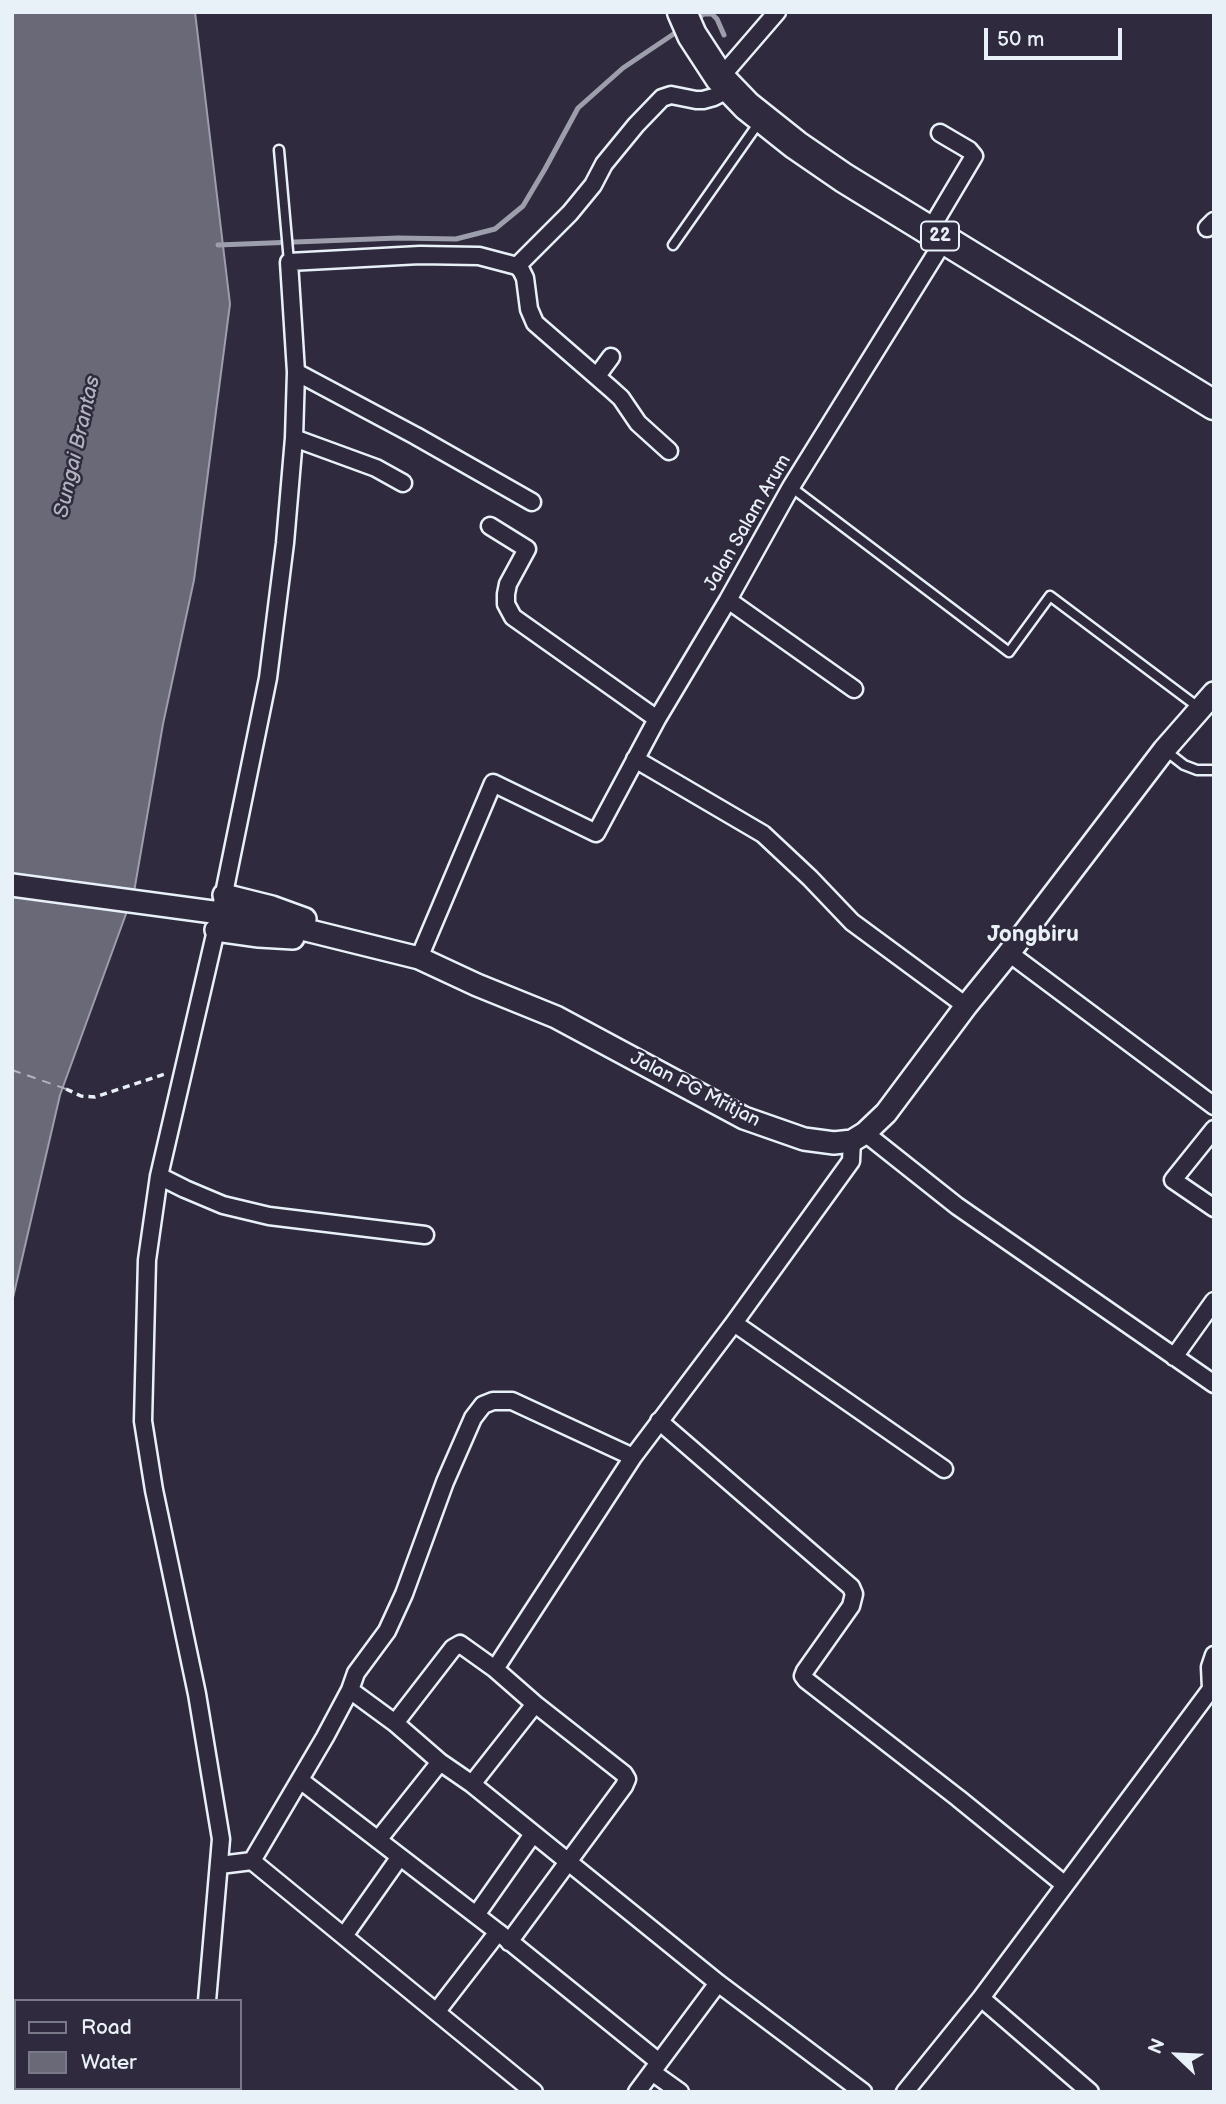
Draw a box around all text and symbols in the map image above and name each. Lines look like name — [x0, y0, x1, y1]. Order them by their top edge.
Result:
scale bar — [988, 14, 1126, 58]
text: 50 m — [997, 27, 1044, 52]
road number: 22 — [921, 222, 959, 250]
water label: Sungai Brantas — [49, 374, 107, 520]
street label: Jalan Salam Arum — [700, 451, 796, 595]
district label: Jongbiru — [987, 921, 1079, 949]
street label: Jalan PG Mritjan — [626, 1047, 764, 1133]
legend — [14, 1999, 242, 2090]
text: Road — [81, 2015, 132, 2040]
north arrow — [1142, 2020, 1212, 2090]
text: N — [1144, 2036, 1171, 2058]
text: Water — [81, 2050, 137, 2075]

